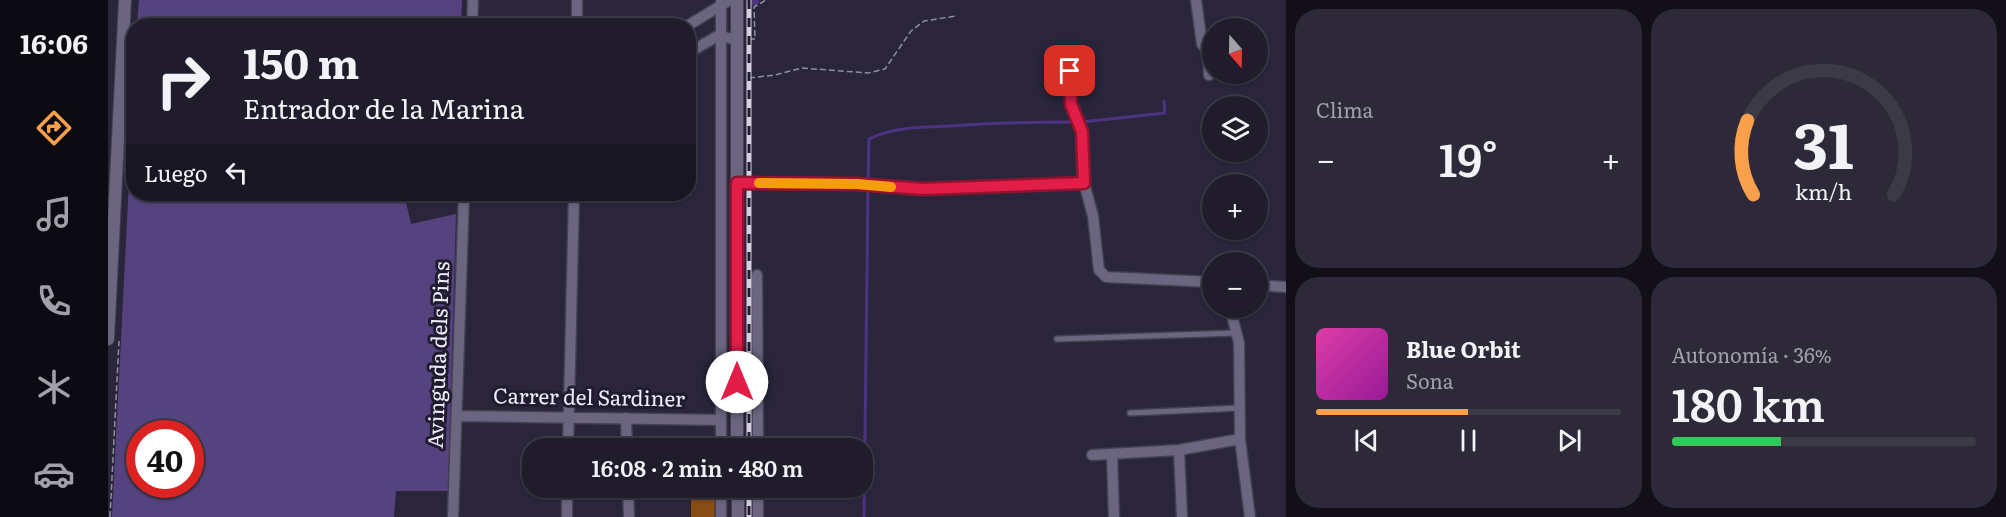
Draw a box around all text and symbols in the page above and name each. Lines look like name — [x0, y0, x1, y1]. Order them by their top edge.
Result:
north arrow — [1202, 18, 1268, 84]
map controls — [1202, 18, 1268, 318]
text: 16:06 — [20, 22, 88, 62]
text: 150 m — [243, 30, 359, 92]
icon: right — [144, 42, 222, 120]
pin — [1044, 45, 1095, 96]
icon: arrive — [1053, 54, 1086, 87]
text: Entrador de la Marina — [243, 87, 524, 127]
text: Clima — [1316, 94, 1373, 124]
button: layers — [1202, 96, 1268, 162]
text: 31 — [1793, 96, 1854, 188]
icon: directions — [33, 107, 75, 149]
text: 19° — [1439, 124, 1498, 191]
text: − — [1316, 133, 1335, 182]
text: + — [1601, 133, 1620, 182]
text: Luego — [144, 156, 208, 189]
icon: left — [220, 156, 253, 189]
button: + — [1202, 174, 1268, 240]
text: km/h — [1795, 176, 1852, 208]
icon: music — [33, 193, 75, 235]
button: − — [1202, 252, 1268, 318]
street label: Avinguda dels Pins — [418, 261, 455, 449]
icon: phone — [33, 280, 75, 322]
text: Blue Orbit — [1406, 332, 1521, 365]
text: Autonomía · 36% — [1672, 339, 1832, 369]
position arrow — [705, 350, 769, 414]
text: Sona — [1406, 365, 1454, 395]
icon: climate — [33, 366, 75, 408]
text: 180 km — [1672, 369, 1825, 436]
street label: Carrer del Sardiner — [493, 378, 685, 413]
speed limit sign: 40 — [126, 420, 204, 498]
icon: previous — [1350, 424, 1383, 457]
icon: pause — [1452, 424, 1485, 457]
icon: next — [1553, 424, 1586, 457]
text: 16:08 · 2 min · 480 m — [592, 451, 803, 484]
icon: car — [33, 453, 75, 495]

